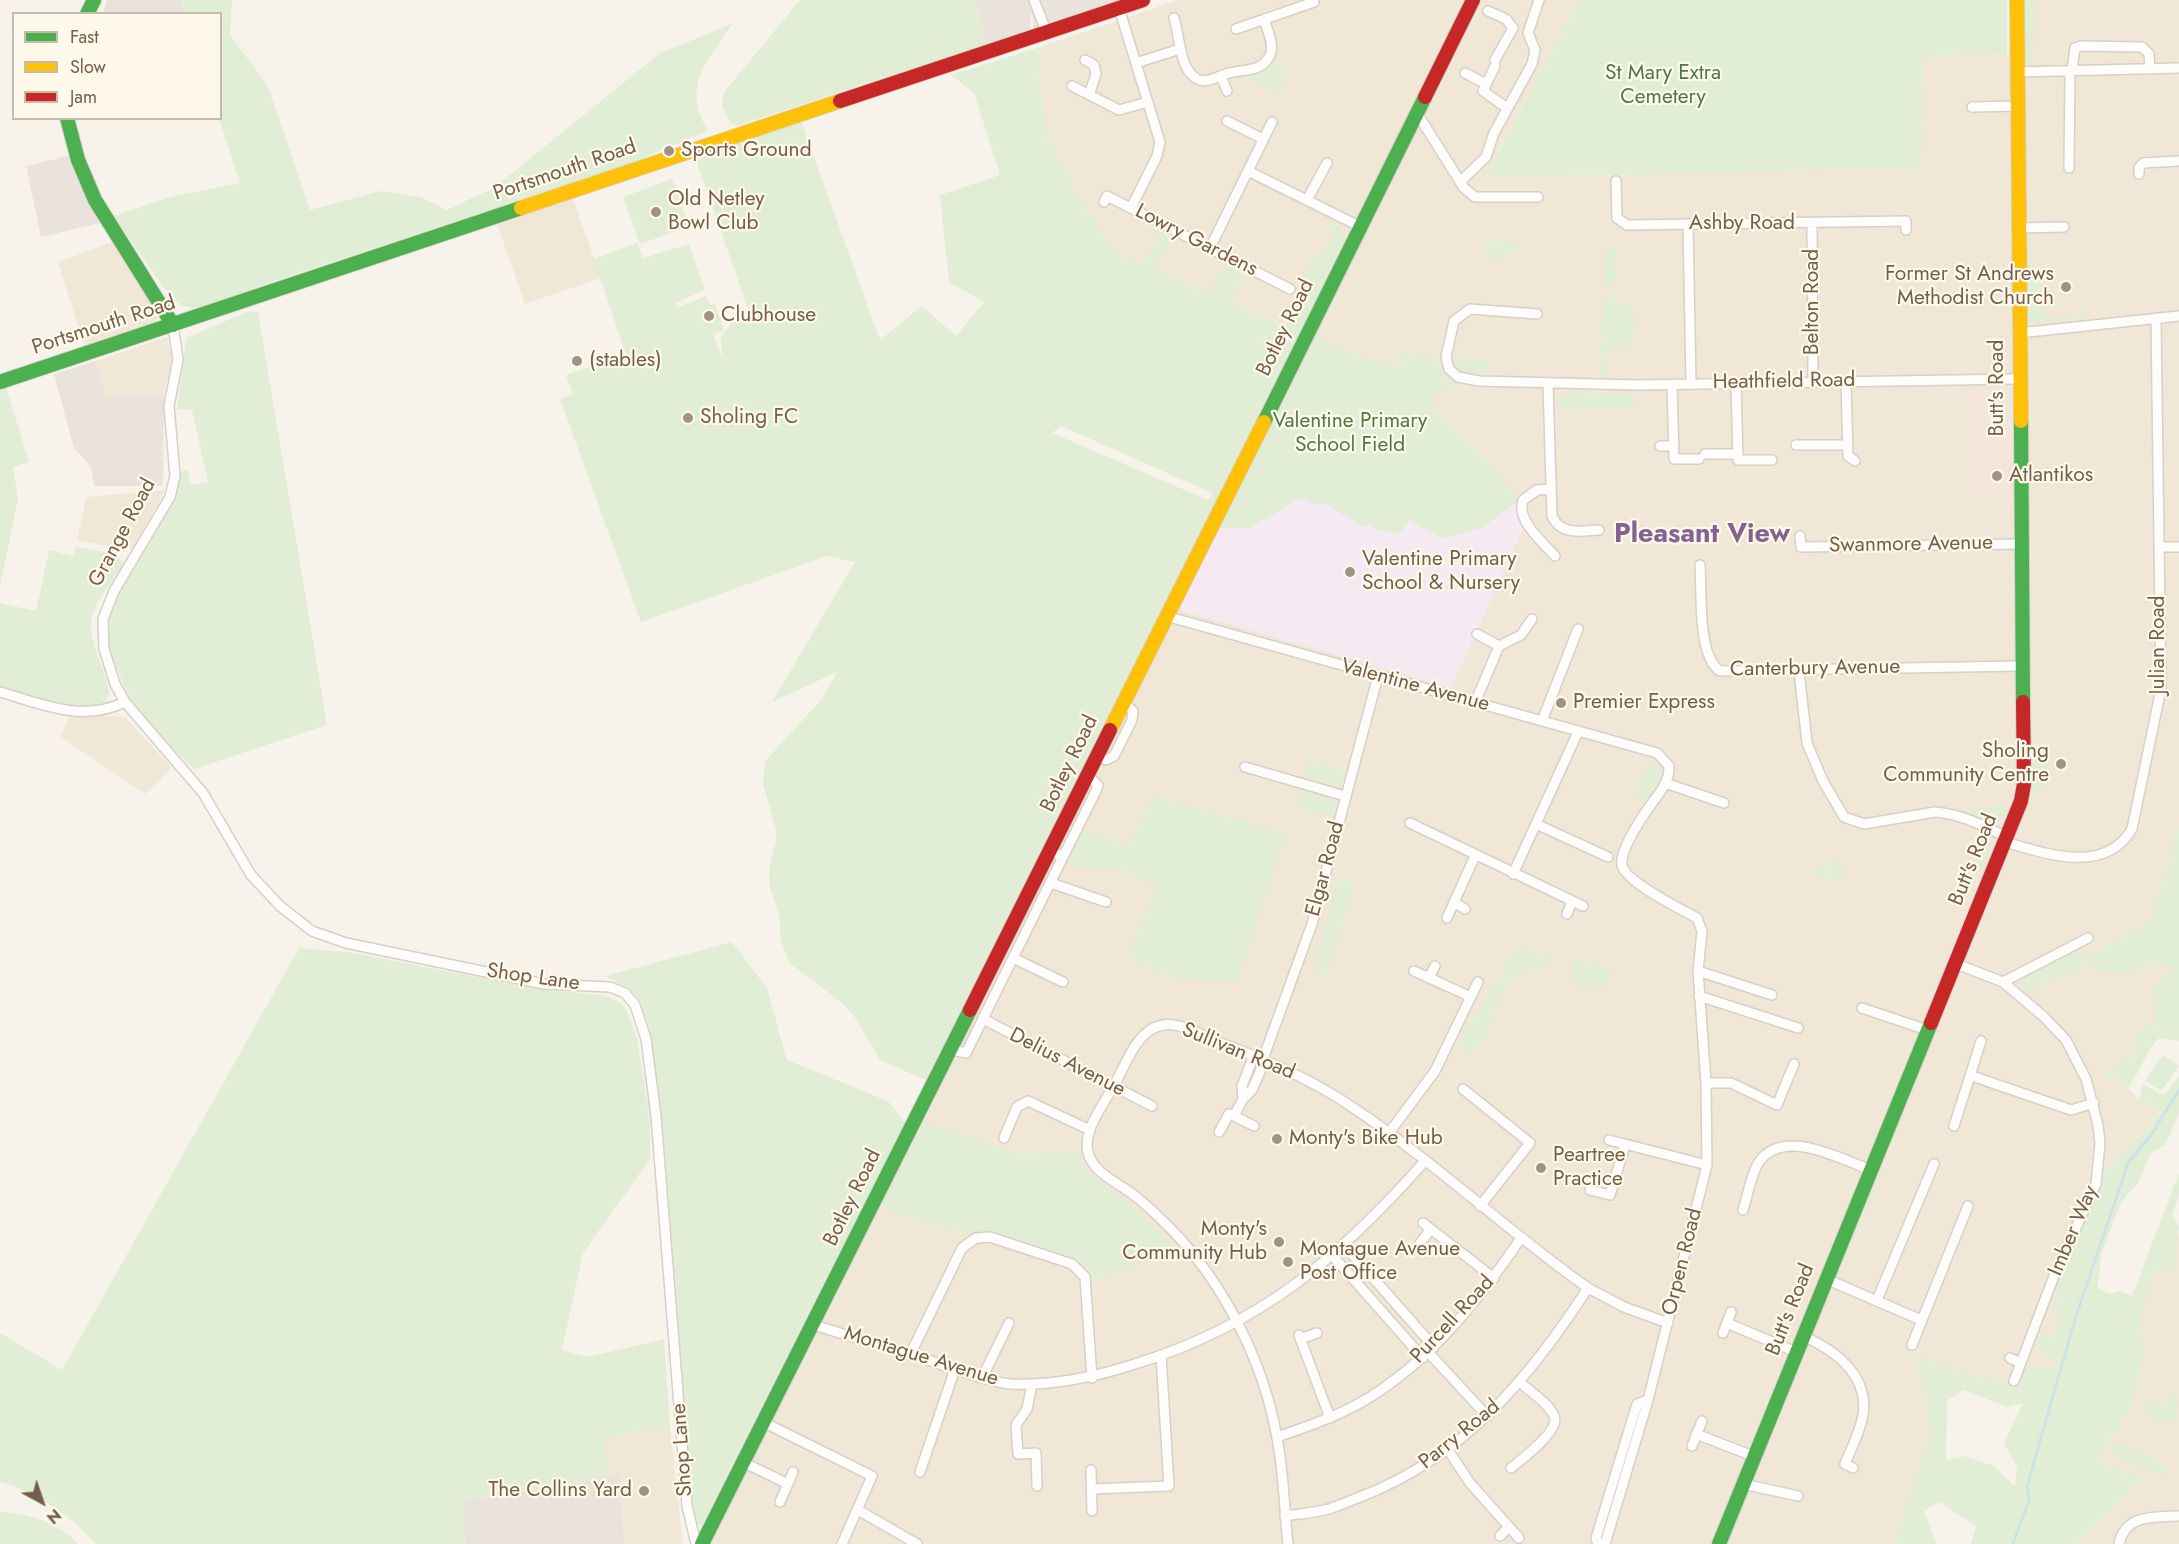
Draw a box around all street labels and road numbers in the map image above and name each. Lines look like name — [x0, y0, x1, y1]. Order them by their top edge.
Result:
street label: Portsmouth Road — [490, 135, 640, 207]
street label: Lowry Gardens — [1131, 199, 1261, 283]
street label: Ashby Road — [1689, 211, 1795, 237]
street label: Belton Road — [1800, 249, 1826, 355]
street label: Botley Road — [1252, 276, 1320, 380]
street label: Portsmouth Road — [29, 291, 179, 361]
street label: Butt's Road — [1985, 340, 2011, 436]
street label: Heathfield Road — [1712, 368, 1856, 396]
street label: Grange Road — [84, 475, 162, 591]
street label: Swanmore Avenue — [1829, 531, 1993, 559]
street label: Julian Road — [2146, 595, 2172, 695]
street label: Valentine Avenue — [1338, 654, 1492, 718]
street label: Canterbury Avenue — [1730, 655, 1900, 683]
street label: Botley Road — [1036, 712, 1104, 816]
street label: Butt's Road — [1944, 810, 2004, 910]
street label: Elgar Road — [1301, 819, 1351, 919]
street label: Shop Lane — [485, 959, 581, 997]
street label: Sullivan Road — [1178, 1018, 1298, 1086]
street label: Delius Avenue — [1005, 1023, 1129, 1103]
street label: Botley Road — [819, 1146, 887, 1250]
street label: Imber Way — [2044, 1182, 2104, 1280]
street label: Orpen Road — [1658, 1206, 1708, 1318]
street label: Butt's Road — [1761, 1260, 1821, 1360]
street label: Purcell Road — [1406, 1271, 1500, 1369]
street label: Montague Avenue — [841, 1322, 1001, 1392]
street label: Parry Road — [1414, 1395, 1506, 1475]
street label: Shop Lane — [667, 1402, 699, 1498]

